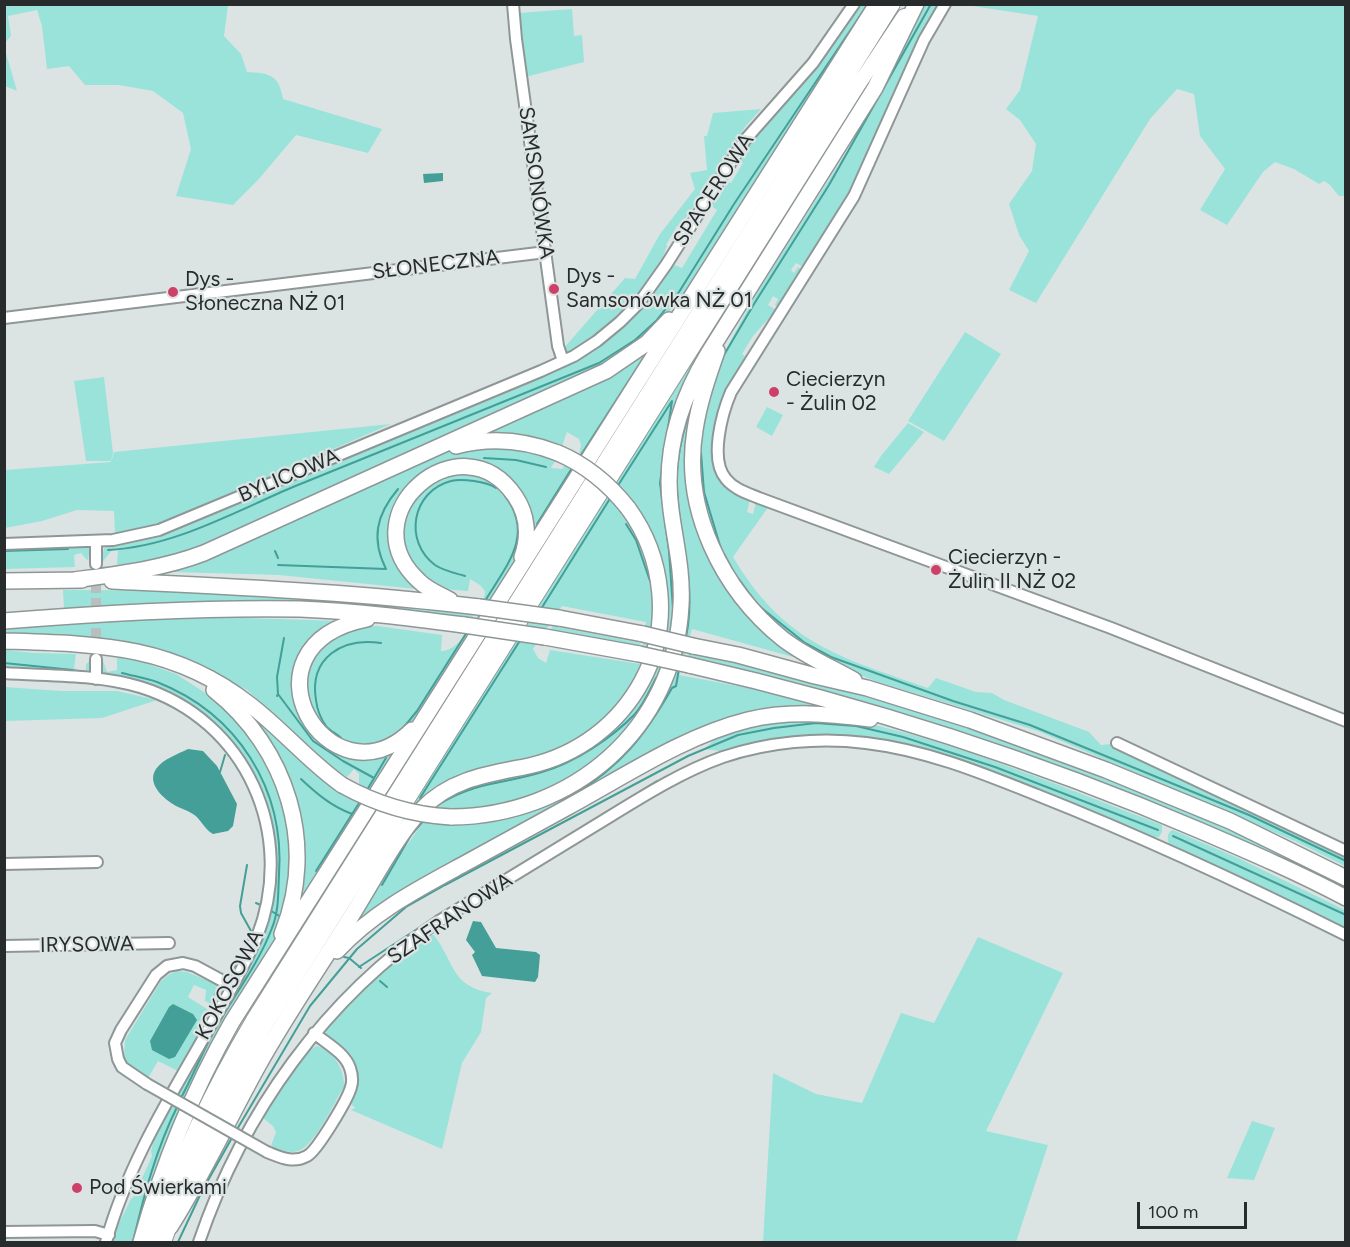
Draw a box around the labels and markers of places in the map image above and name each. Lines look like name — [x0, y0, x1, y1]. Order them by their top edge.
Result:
place label: Dys - Samsonówka NŻ 01 — [566, 264, 752, 314]
place label: Dys - Słoneczna NŻ 01 — [185, 267, 346, 317]
marker: Dys - Samsonówka NŻ 01 — [547, 282, 561, 296]
marker: Dys - Słoneczna NŻ 01 — [166, 285, 180, 299]
place label: Ciecierzyn - Żulin 02 — [786, 367, 885, 417]
marker: Ciecierzyn - Żulin 02 — [767, 385, 781, 399]
place label: Ciecierzyn - Żulin II NŻ 02 — [948, 545, 1076, 595]
marker: Ciecierzyn - Żulin II NŻ 02 — [929, 563, 943, 577]
place label: Pod Świerkami — [89, 1175, 227, 1201]
marker: Pod Świerkami — [70, 1181, 84, 1195]

